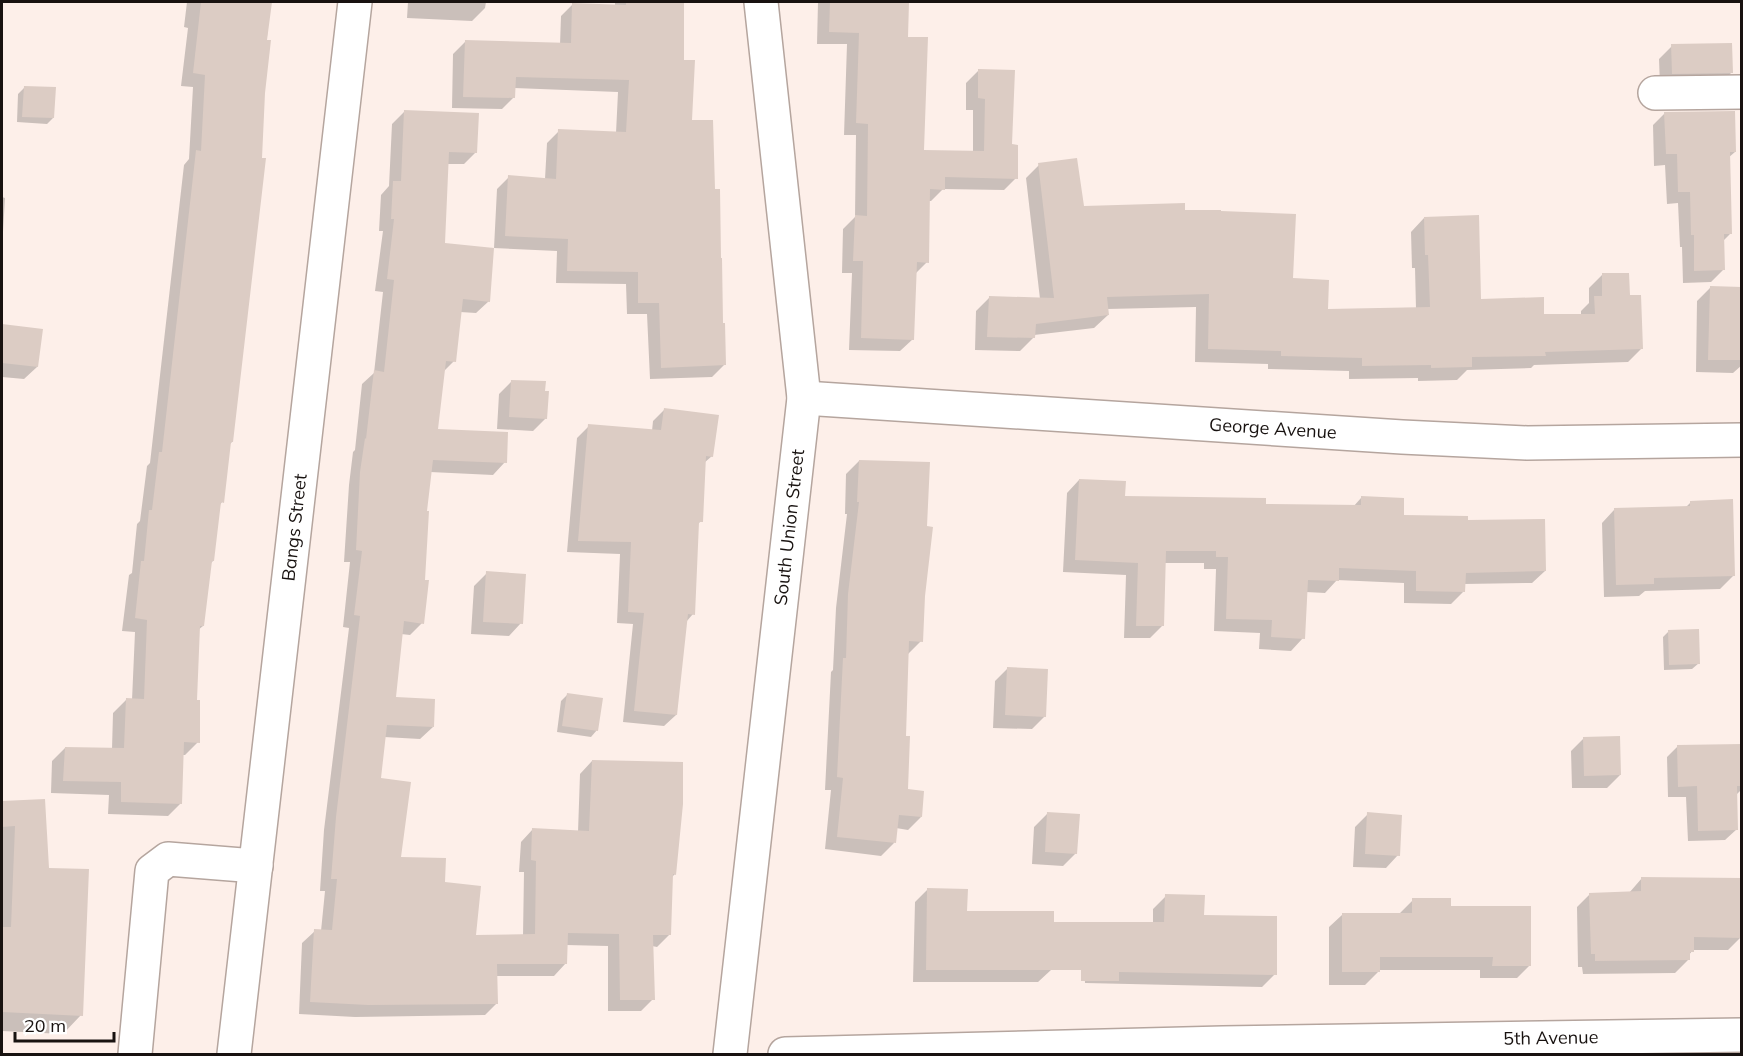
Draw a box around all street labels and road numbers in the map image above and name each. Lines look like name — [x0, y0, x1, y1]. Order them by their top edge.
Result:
street label: George Avenue — [1209, 412, 1338, 444]
street label: South Union Street — [769, 448, 809, 607]
street label: Bangs Street — [276, 472, 312, 582]
street label: 5th Avenue — [1503, 1025, 1599, 1050]

